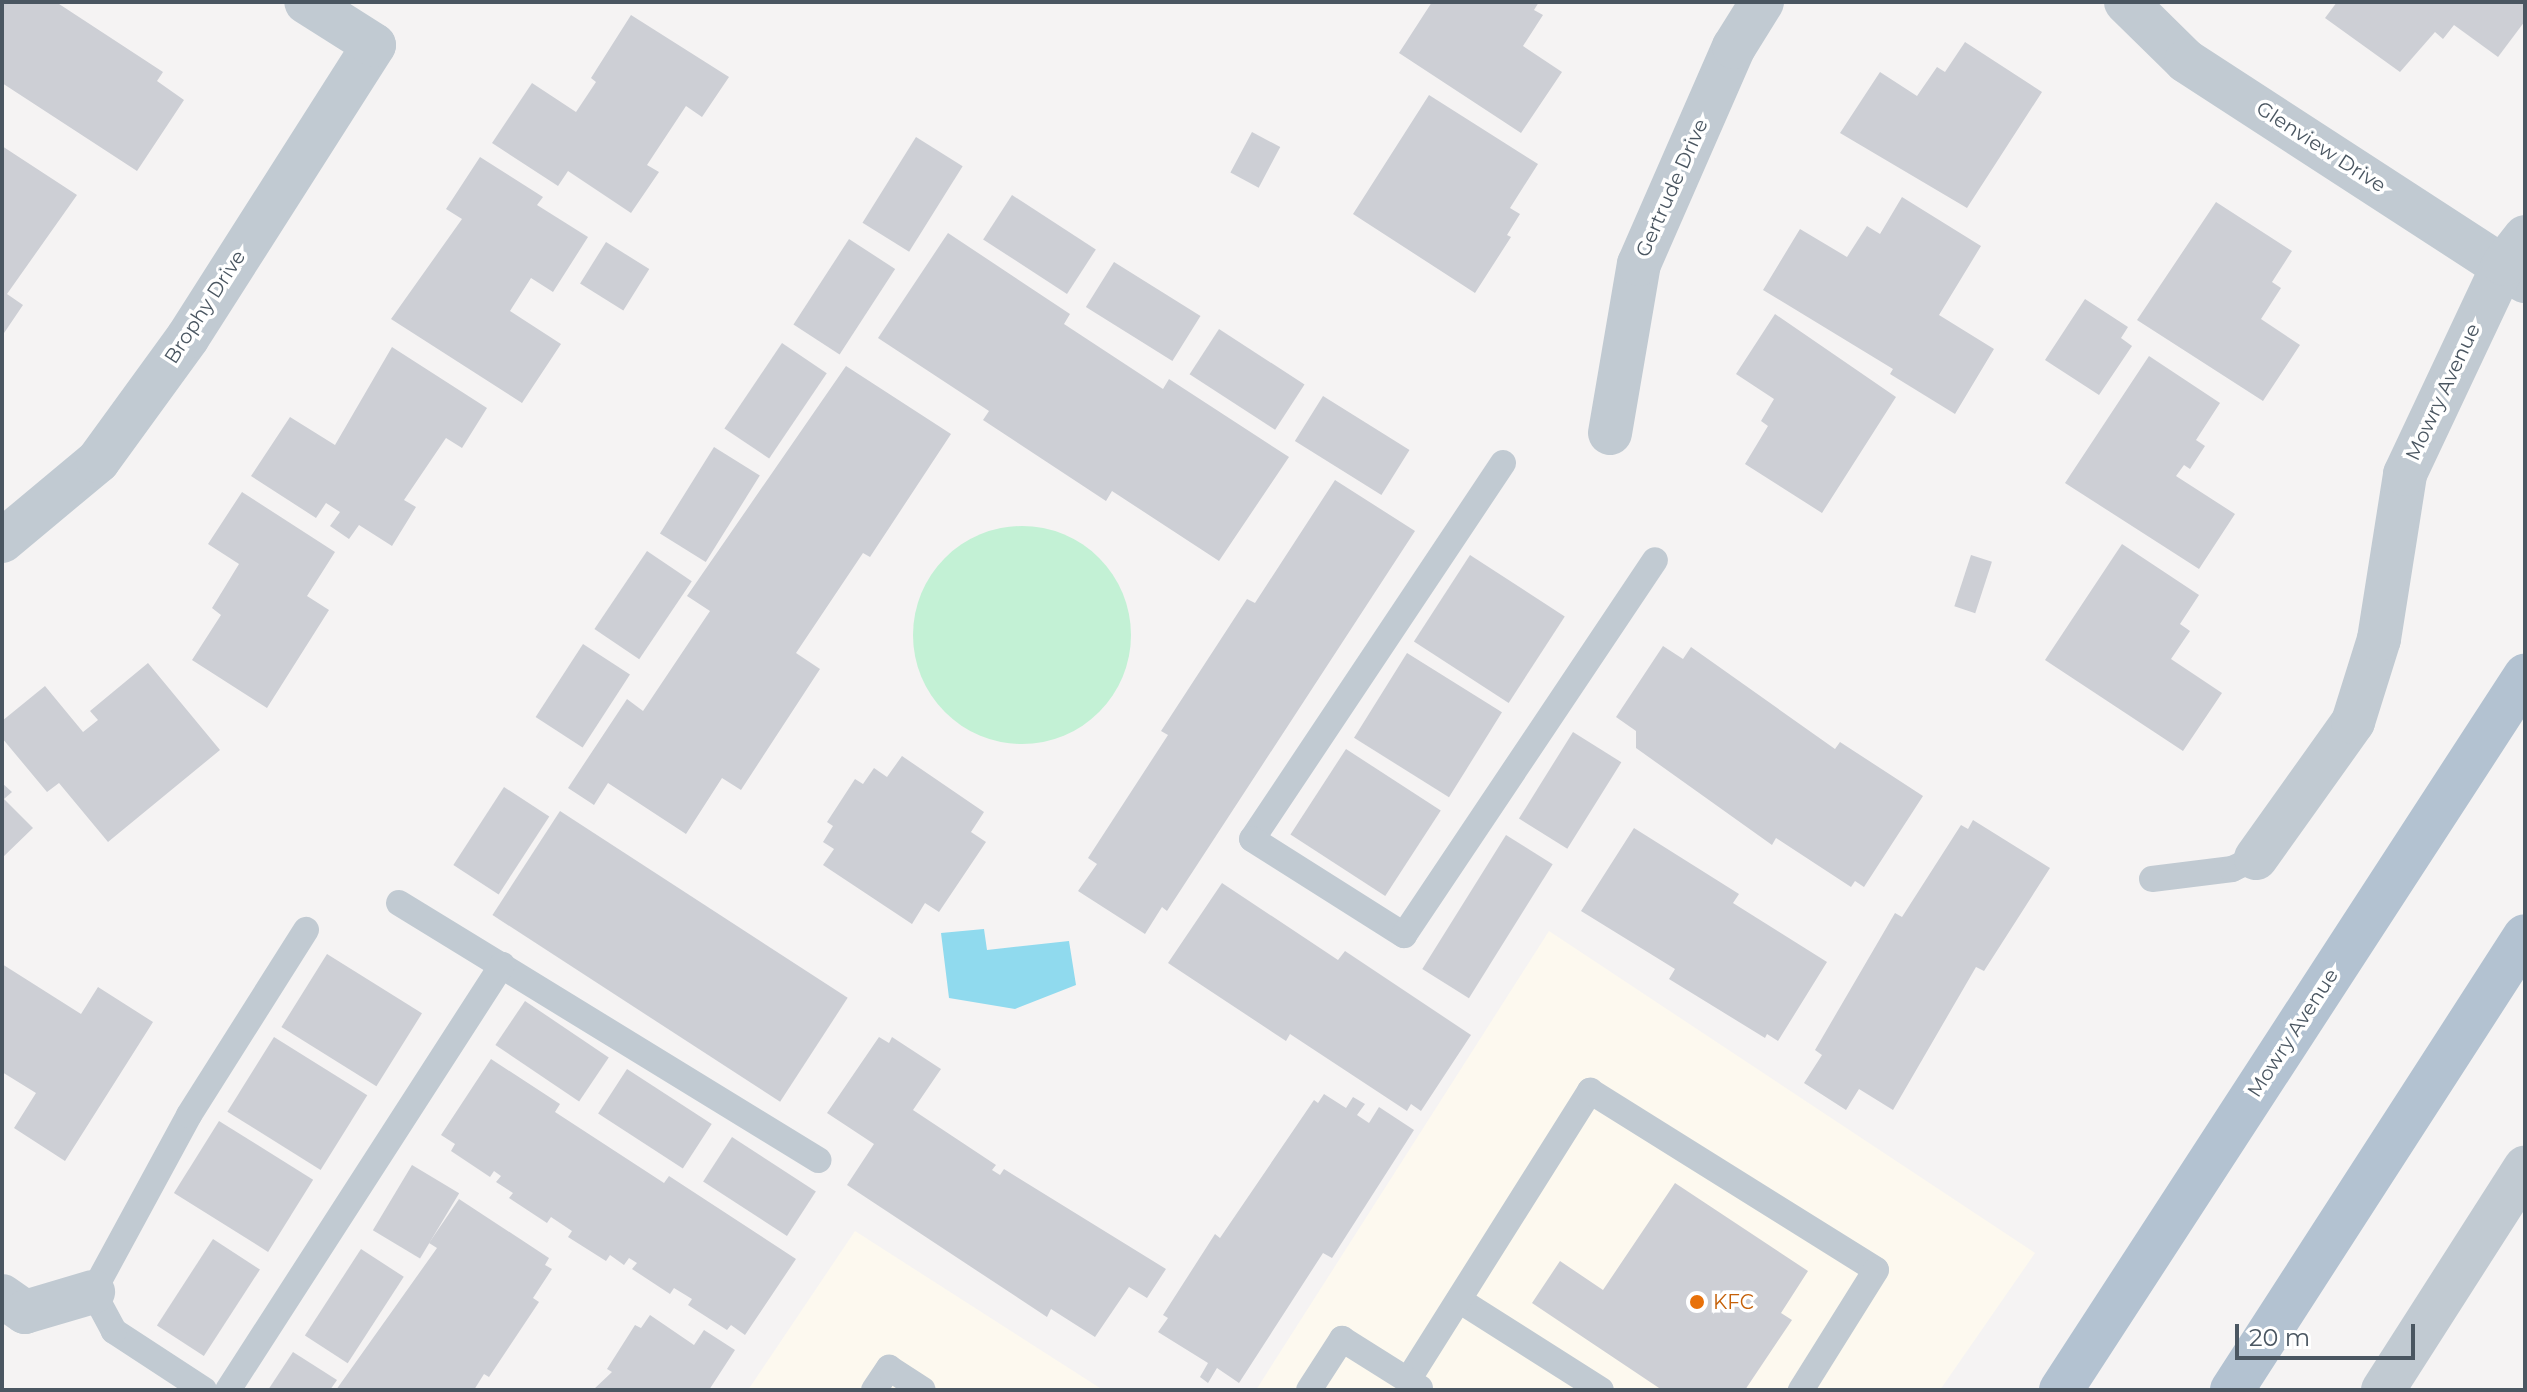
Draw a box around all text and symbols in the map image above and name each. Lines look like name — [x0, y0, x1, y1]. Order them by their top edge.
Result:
street label: Glenview Drive — [2252, 96, 2390, 198]
street label: Gertrude Drive — [1631, 115, 1713, 261]
street label: Brophy Drive — [159, 246, 251, 368]
street label: Mowry Avenue — [2401, 320, 2485, 464]
street label: Mowry Avenue — [2243, 964, 2343, 1102]
place label: KFC — [1713, 1290, 1754, 1314]
marker: KFC — [1688, 1293, 1706, 1311]
scale bar — [2239, 1308, 2419, 1358]
text: 20 m — [2249, 1323, 2310, 1352]

